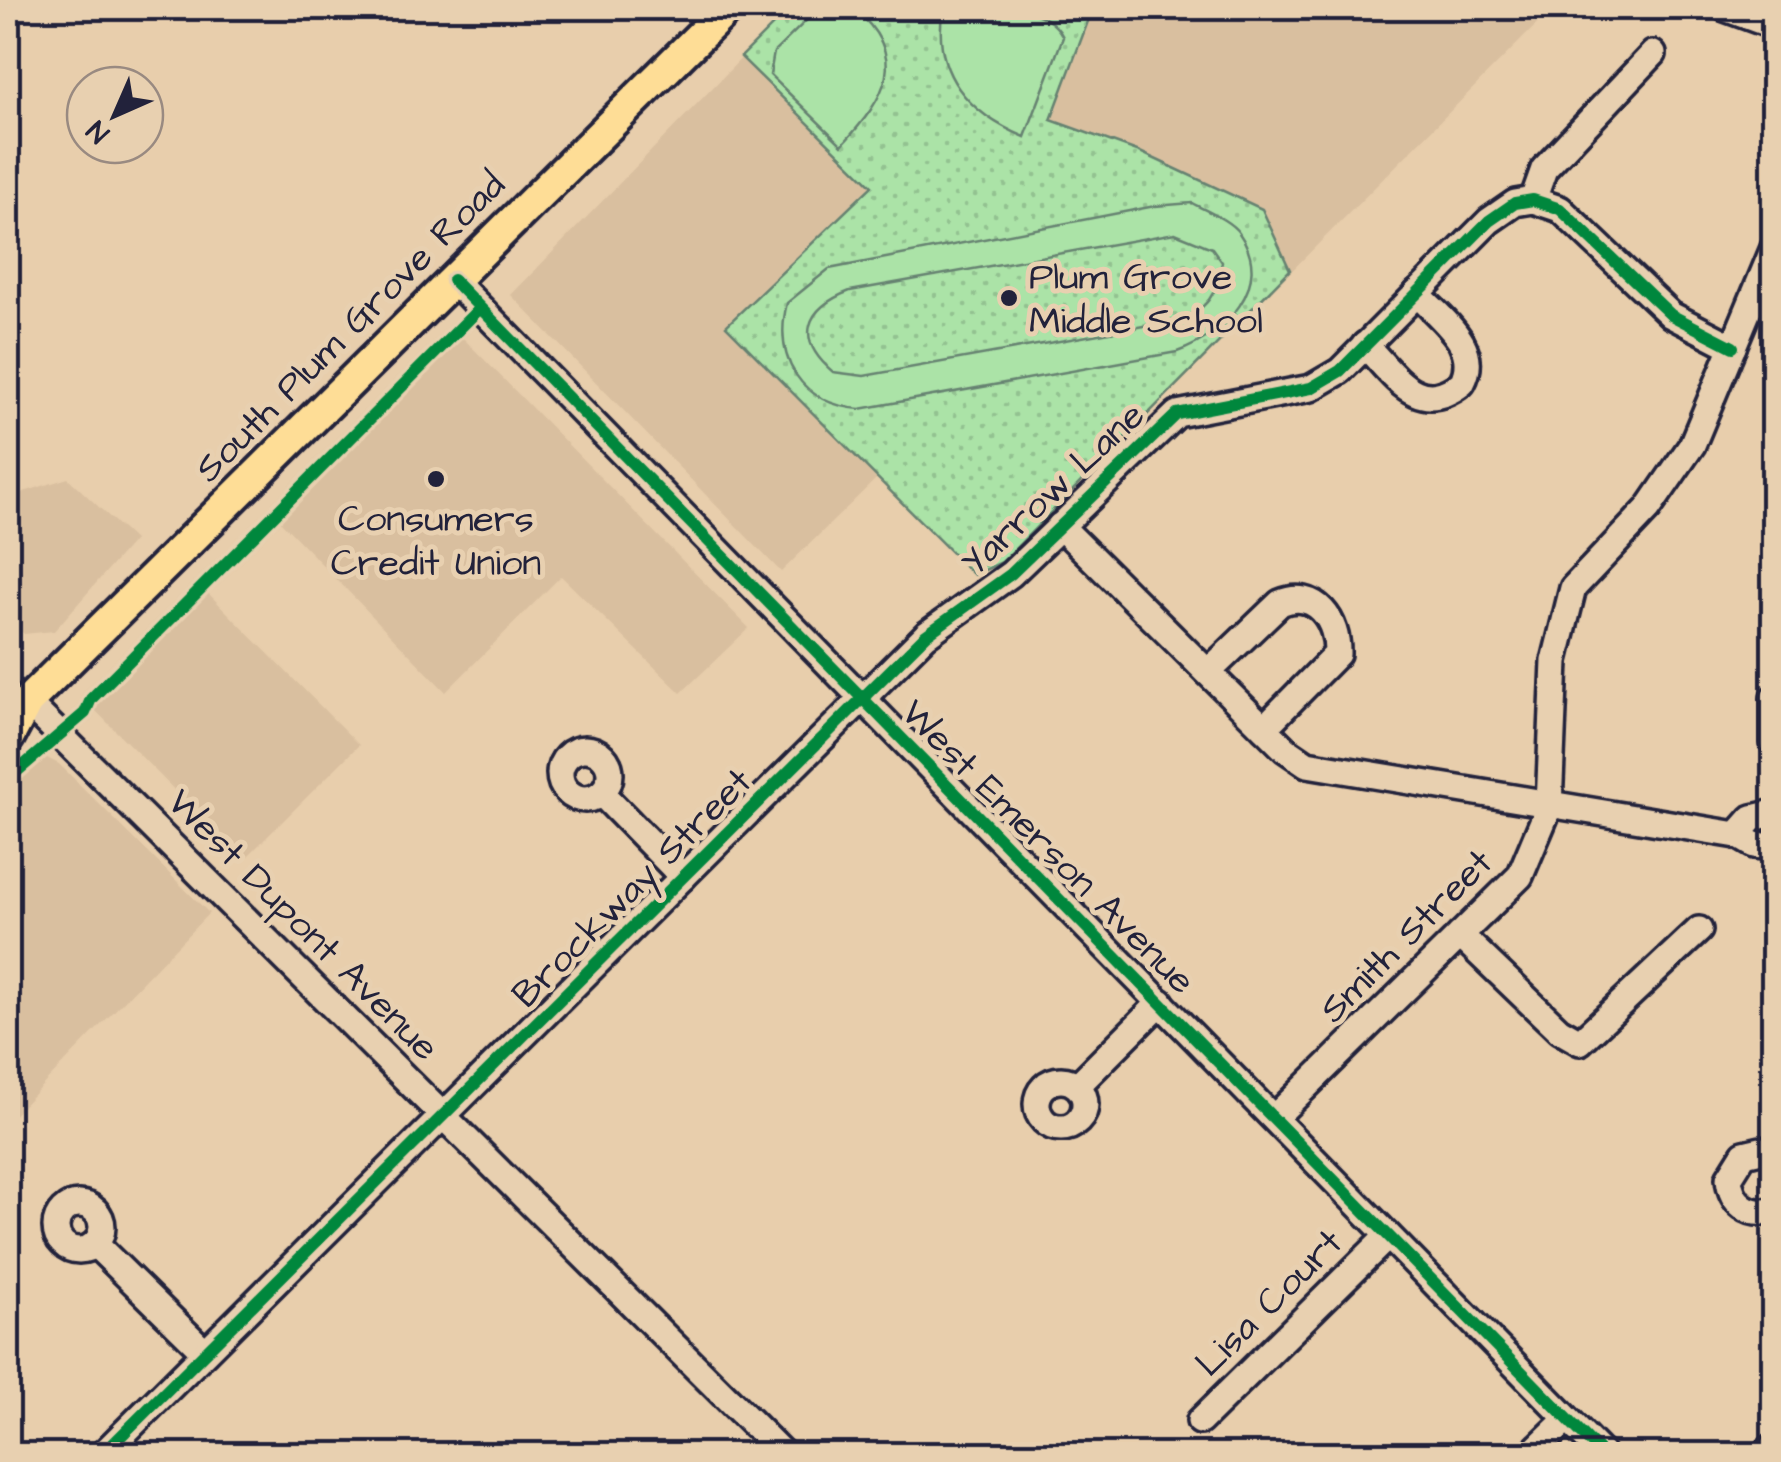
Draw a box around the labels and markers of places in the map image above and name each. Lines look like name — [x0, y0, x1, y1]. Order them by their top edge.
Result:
place label: Plum Grove Middle School — [1029, 252, 1263, 348]
marker: Plum Grove Middle School — [998, 287, 1020, 309]
marker: Consumers Credit Union — [425, 468, 447, 490]
place label: Consumers Credit Union — [331, 494, 541, 590]

